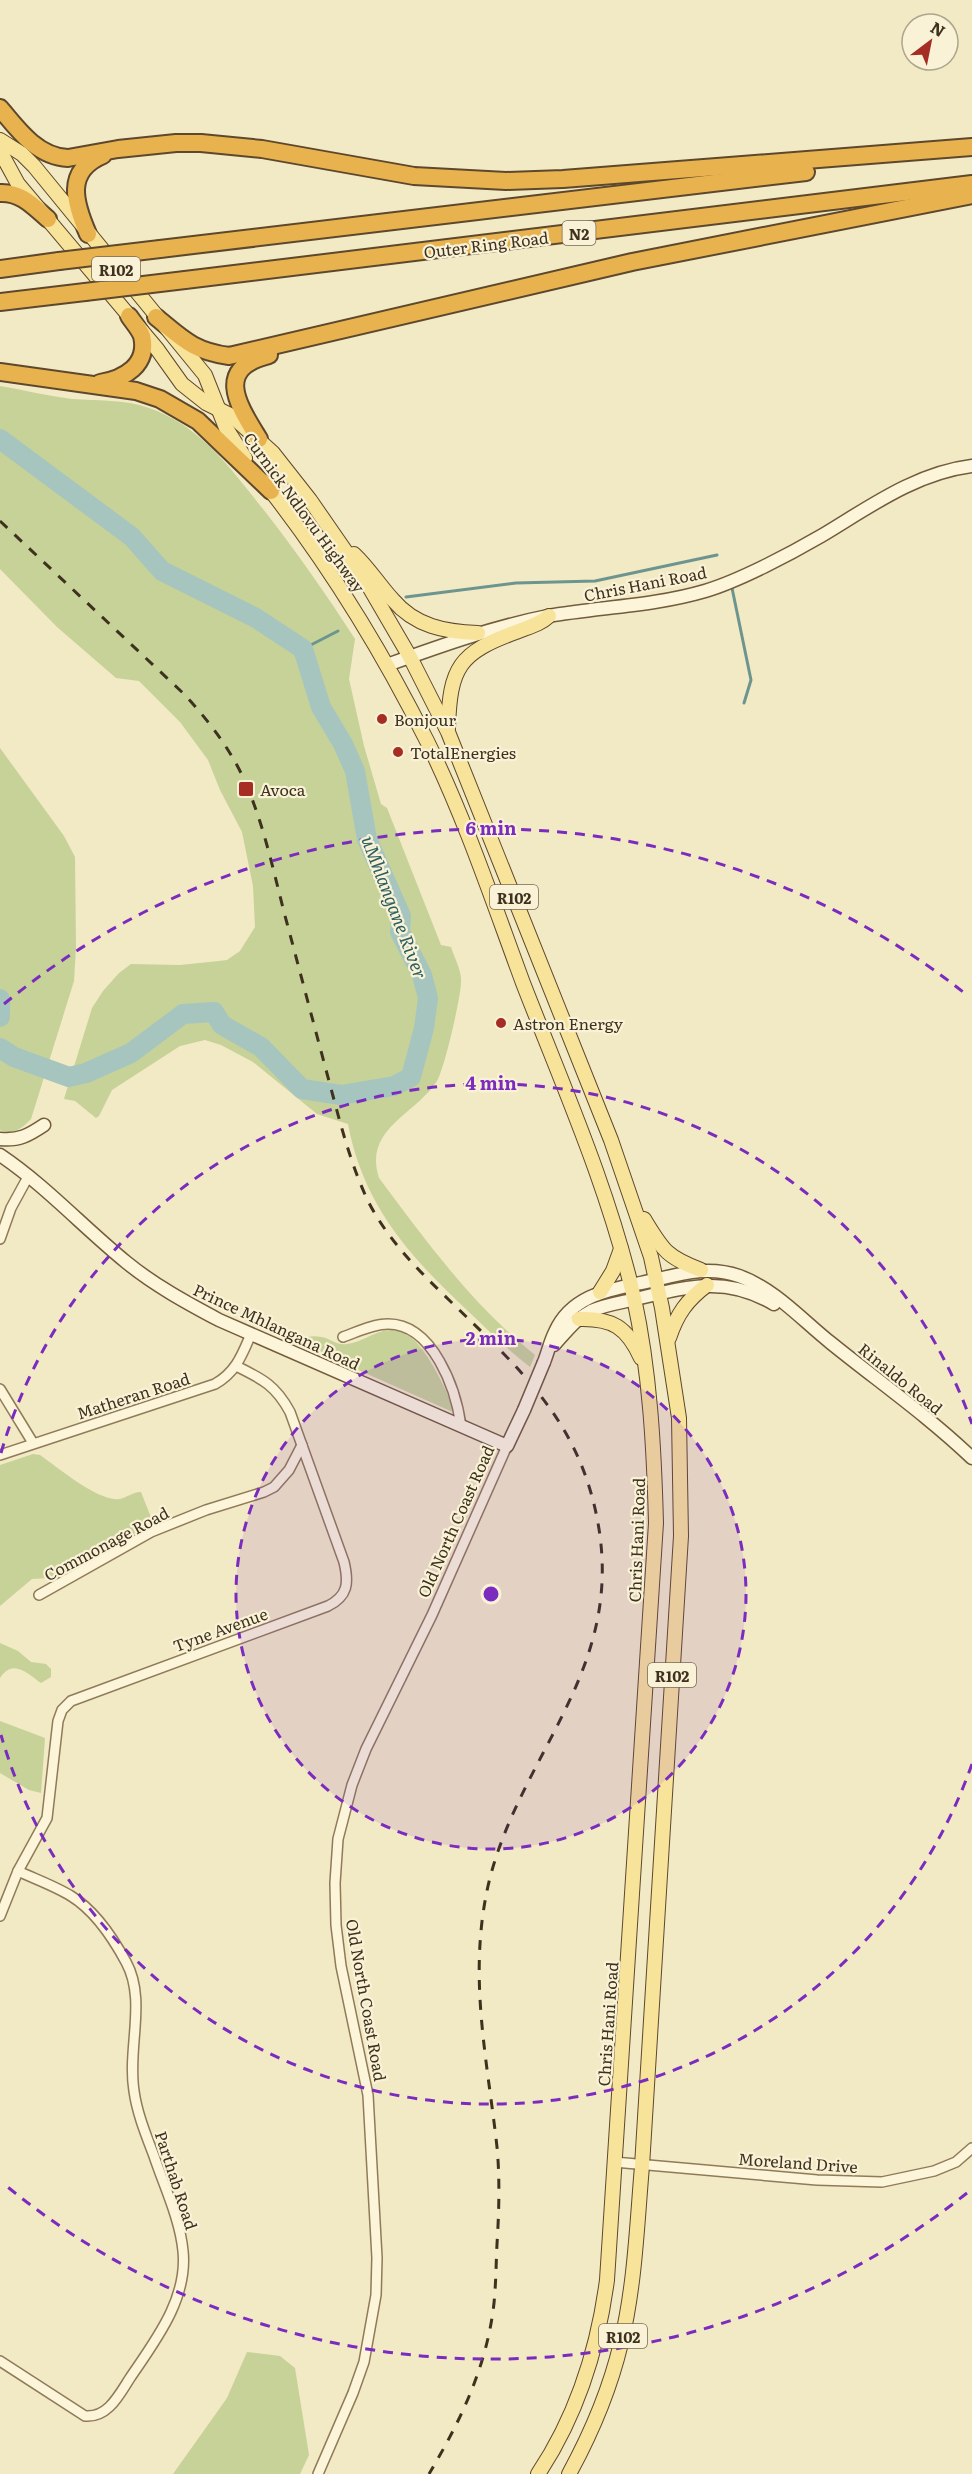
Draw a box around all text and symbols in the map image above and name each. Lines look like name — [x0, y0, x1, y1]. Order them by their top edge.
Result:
north arrow — [900, 12, 960, 72]
text: N — [926, 15, 951, 42]
road number: N2 — [562, 221, 596, 245]
street label: Outer Ring Road — [422, 224, 550, 264]
road number: R102 — [92, 257, 140, 281]
street label: Curnick Ndlovu Highway — [239, 427, 372, 598]
street label: Chris Hani Road — [582, 559, 709, 607]
place label: Bonjour — [394, 707, 457, 731]
marker: Bonjour — [375, 712, 389, 726]
place label: TotalEnergies — [410, 740, 516, 764]
marker: TotalEnergies — [391, 745, 405, 759]
place label: Avoca — [260, 777, 306, 801]
marker: Avoca — [237, 780, 255, 798]
text: 6 min — [465, 814, 517, 841]
water label: uMhlangane River — [355, 832, 435, 982]
road number: R102 — [490, 885, 538, 909]
place label: Astron Energy — [513, 1011, 624, 1035]
marker: Astron Energy — [494, 1016, 508, 1030]
text: 4 min — [465, 1069, 517, 1096]
street label: Prince Mhlangana Road — [190, 1277, 365, 1375]
text: 2 min — [466, 1324, 517, 1351]
street label: Rinaldo Road — [854, 1336, 948, 1420]
street label: Matheran Road — [73, 1365, 193, 1425]
street label: Old North Coast Road — [411, 1441, 499, 1601]
street label: Chris Hani Road — [622, 1477, 650, 1603]
street label: Commonage Road — [39, 1500, 173, 1586]
centre of rings — [481, 1584, 501, 1604]
street label: Tyne Avenue — [169, 1601, 271, 1657]
road number: R102 — [648, 1663, 696, 1687]
street label: Old North Coast Road — [341, 1917, 393, 2083]
street label: Chris Hani Road — [591, 1961, 623, 2087]
street label: Parthab Road — [150, 2128, 204, 2233]
street label: Moreland Drive — [737, 2146, 859, 2178]
road number: R102 — [599, 2324, 647, 2348]

